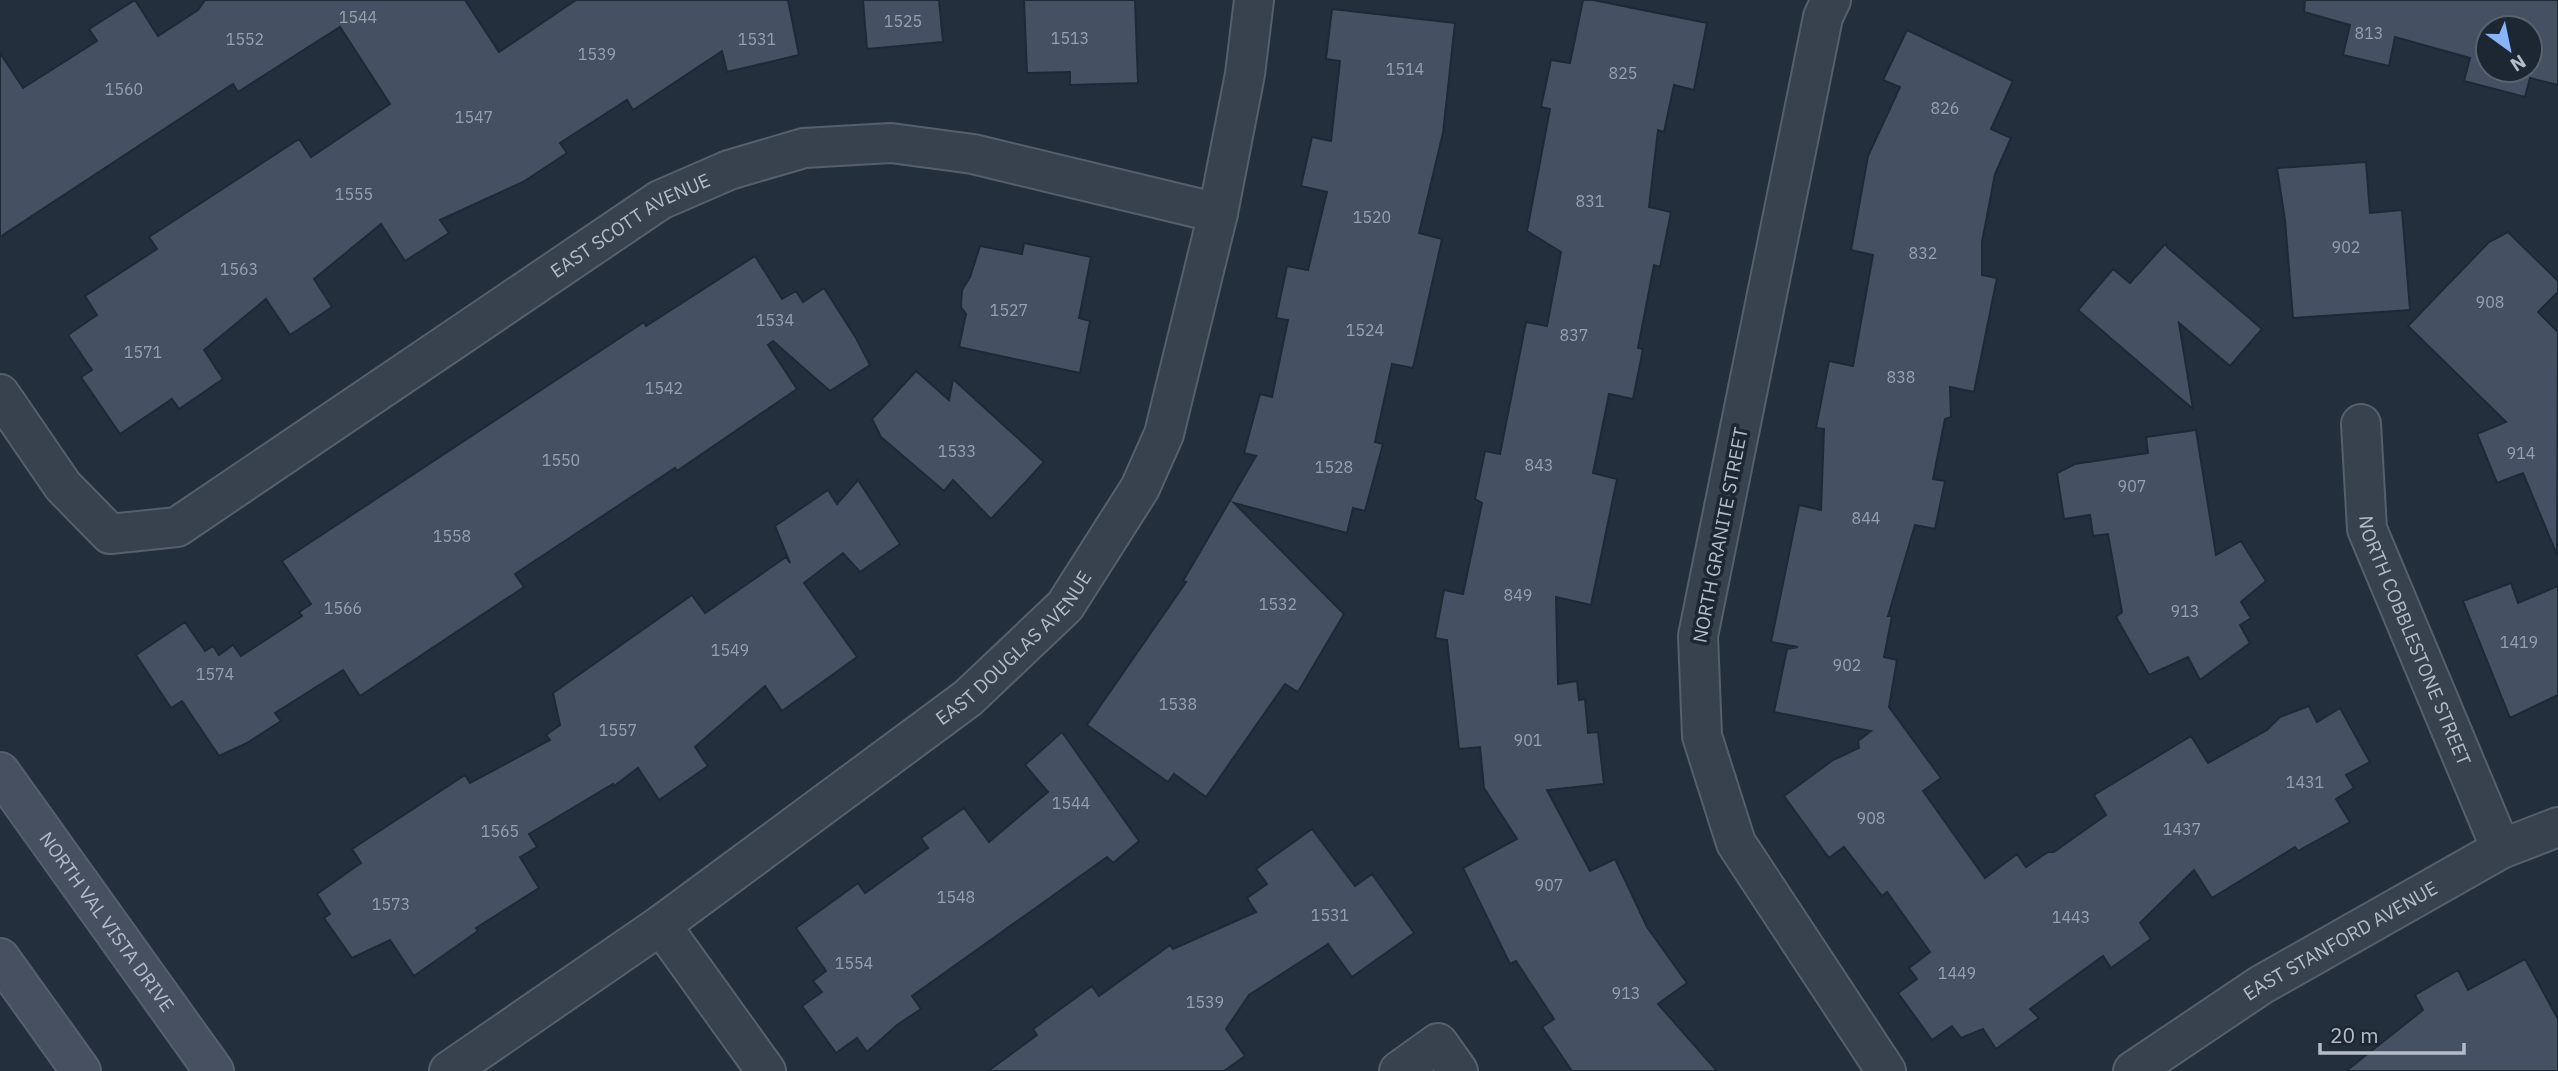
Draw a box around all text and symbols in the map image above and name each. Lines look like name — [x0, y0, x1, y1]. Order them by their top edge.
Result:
house number: 1544 — [339, 7, 377, 27]
house number: 1525 — [884, 11, 922, 31]
north arrow — [2474, 14, 2544, 84]
house number: 813 — [2355, 23, 2383, 43]
house number: 1513 — [1051, 28, 1089, 48]
house number: 1552 — [226, 29, 264, 49]
house number: 1531 — [738, 29, 776, 49]
house number: 1539 — [578, 44, 616, 64]
text: N — [2506, 49, 2531, 77]
house number: 1514 — [1386, 59, 1424, 79]
house number: 825 — [1609, 63, 1637, 83]
house number: 1560 — [105, 79, 143, 99]
house number: 826 — [1931, 98, 1959, 118]
house number: 1547 — [455, 107, 493, 127]
street label: EAST SCOTT AVENUE — [546, 168, 714, 283]
house number: 1555 — [335, 184, 373, 204]
house number: 831 — [1576, 191, 1604, 211]
house number: 1520 — [1353, 207, 1391, 227]
house number: 902 — [2332, 237, 2360, 257]
house number: 832 — [1909, 243, 1937, 263]
house number: 1563 — [220, 259, 258, 279]
house number: 908 — [2476, 292, 2504, 312]
house number: 1527 — [990, 300, 1028, 320]
house number: 1534 — [756, 310, 794, 330]
house number: 1524 — [1346, 320, 1384, 340]
house number: 837 — [1560, 325, 1588, 345]
house number: 1571 — [124, 342, 162, 362]
house number: 838 — [1887, 367, 1915, 387]
house number: 1542 — [645, 378, 683, 398]
street label: NORTH GRANITE STREET — [1687, 425, 1753, 645]
house number: 1533 — [938, 441, 976, 461]
house number: 914 — [2507, 443, 2535, 463]
house number: 1550 — [542, 450, 580, 470]
house number: 843 — [1525, 455, 1553, 475]
house number: 1528 — [1315, 457, 1353, 477]
house number: 907 — [2118, 476, 2146, 496]
house number: 844 — [1852, 508, 1880, 528]
street label: NORTH COBBLESTONE STREET — [2354, 515, 2477, 769]
house number: 1558 — [433, 526, 471, 546]
street label: EAST DOUGLAS AVENUE — [931, 566, 1096, 730]
house number: 849 — [1504, 585, 1532, 605]
house number: 1532 — [1259, 594, 1297, 614]
house number: 1566 — [324, 598, 362, 618]
house number: 913 — [2171, 601, 2199, 621]
house number: 1419 — [2500, 632, 2538, 652]
house number: 1549 — [711, 640, 749, 660]
house number: 902 — [1833, 655, 1861, 675]
house number: 1574 — [196, 664, 234, 684]
house number: 1538 — [1159, 694, 1197, 714]
house number: 1557 — [599, 720, 637, 740]
house number: 901 — [1514, 730, 1542, 750]
house number: 1431 — [2286, 772, 2324, 792]
house number: 1544 — [1052, 793, 1090, 813]
house number: 908 — [1857, 808, 1885, 828]
house number: 1437 — [2163, 819, 2201, 839]
house number: 1565 — [481, 821, 519, 841]
street label: NORTH VAL VISTA DRIVE — [35, 827, 180, 1016]
house number: 907 — [1535, 875, 1563, 895]
street label: EAST STANFORD AVENUE — [2238, 876, 2442, 1006]
house number: 1548 — [937, 887, 975, 907]
house number: 1573 — [372, 894, 410, 914]
house number: 1531 — [1311, 905, 1349, 925]
house number: 1443 — [2052, 907, 2090, 927]
house number: 1554 — [835, 953, 873, 973]
house number: 1449 — [1938, 963, 1976, 983]
house number: 913 — [1612, 983, 1640, 1003]
house number: 1539 — [1186, 992, 1224, 1012]
scale bar — [2320, 1012, 2464, 1056]
text: 20 m — [2330, 1021, 2379, 1049]

